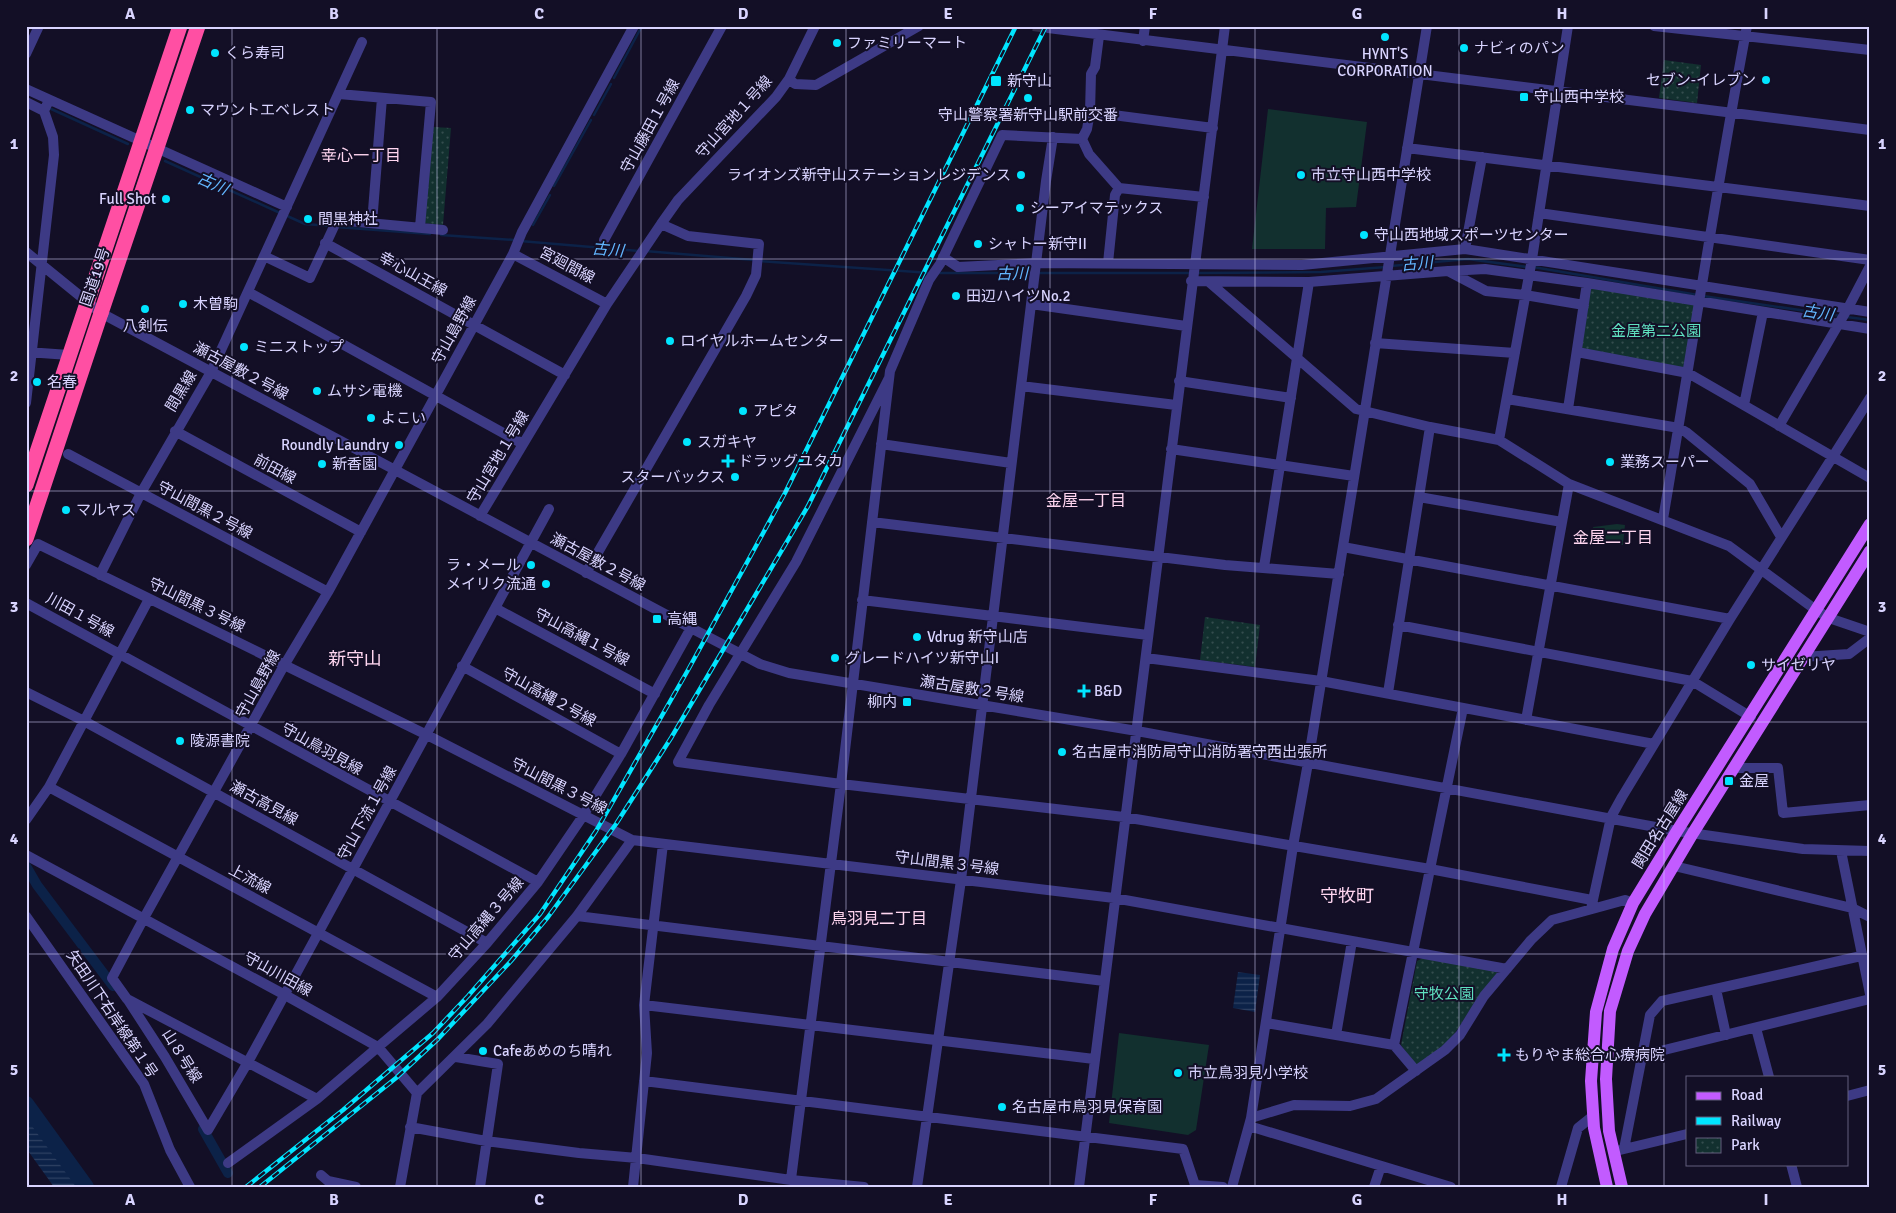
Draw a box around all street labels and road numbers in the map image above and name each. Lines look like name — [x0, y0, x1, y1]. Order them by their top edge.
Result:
street label: 守山宮地１号線 — [692, 72, 776, 162]
street label: 守山藤田１号線 — [617, 76, 683, 176]
street label: 宮廻間線 — [536, 243, 598, 287]
street label: 国道19号 — [77, 245, 113, 309]
street label: 幸心山王線 — [376, 248, 450, 300]
street label: 守山島野線 — [428, 293, 480, 367]
street label: 瀬古屋敷２号線 — [190, 338, 292, 404]
street label: 間黒線 — [162, 367, 200, 415]
street label: 守山宮地１号線 — [463, 407, 533, 507]
street label: 前田線 — [251, 450, 299, 488]
street label: 守山間黒２号線 — [154, 477, 256, 543]
street label: 瀬古屋敷２号線 — [547, 529, 649, 595]
street label: 守山間黒３号線 — [146, 574, 248, 636]
street label: 川田１号線 — [43, 589, 117, 641]
street label: 守山高縄１号線 — [531, 604, 633, 670]
street label: 守山島野線 — [232, 647, 284, 721]
street label: 守山高縄２号線 — [499, 664, 599, 730]
street label: 瀬古屋敷２号線 — [919, 672, 1025, 706]
street label: 守山鳥羽見線 — [278, 719, 366, 779]
street label: 守山間黒３号線 — [508, 754, 610, 818]
street label: 守山下流１号線 — [334, 763, 400, 863]
street label: 瀬古高見線 — [227, 777, 301, 829]
street label: 関田名古屋線 — [1629, 786, 1691, 872]
street label: 守山間黒３号線 — [894, 848, 1000, 878]
street label: 上流線 — [226, 860, 274, 898]
street label: 守山高縄３号線 — [445, 873, 527, 965]
street label: 矢田川下右岸線第１号 — [63, 947, 161, 1081]
street label: 守山川田線 — [241, 948, 315, 1000]
street label: 山８号線 — [158, 1026, 206, 1086]

